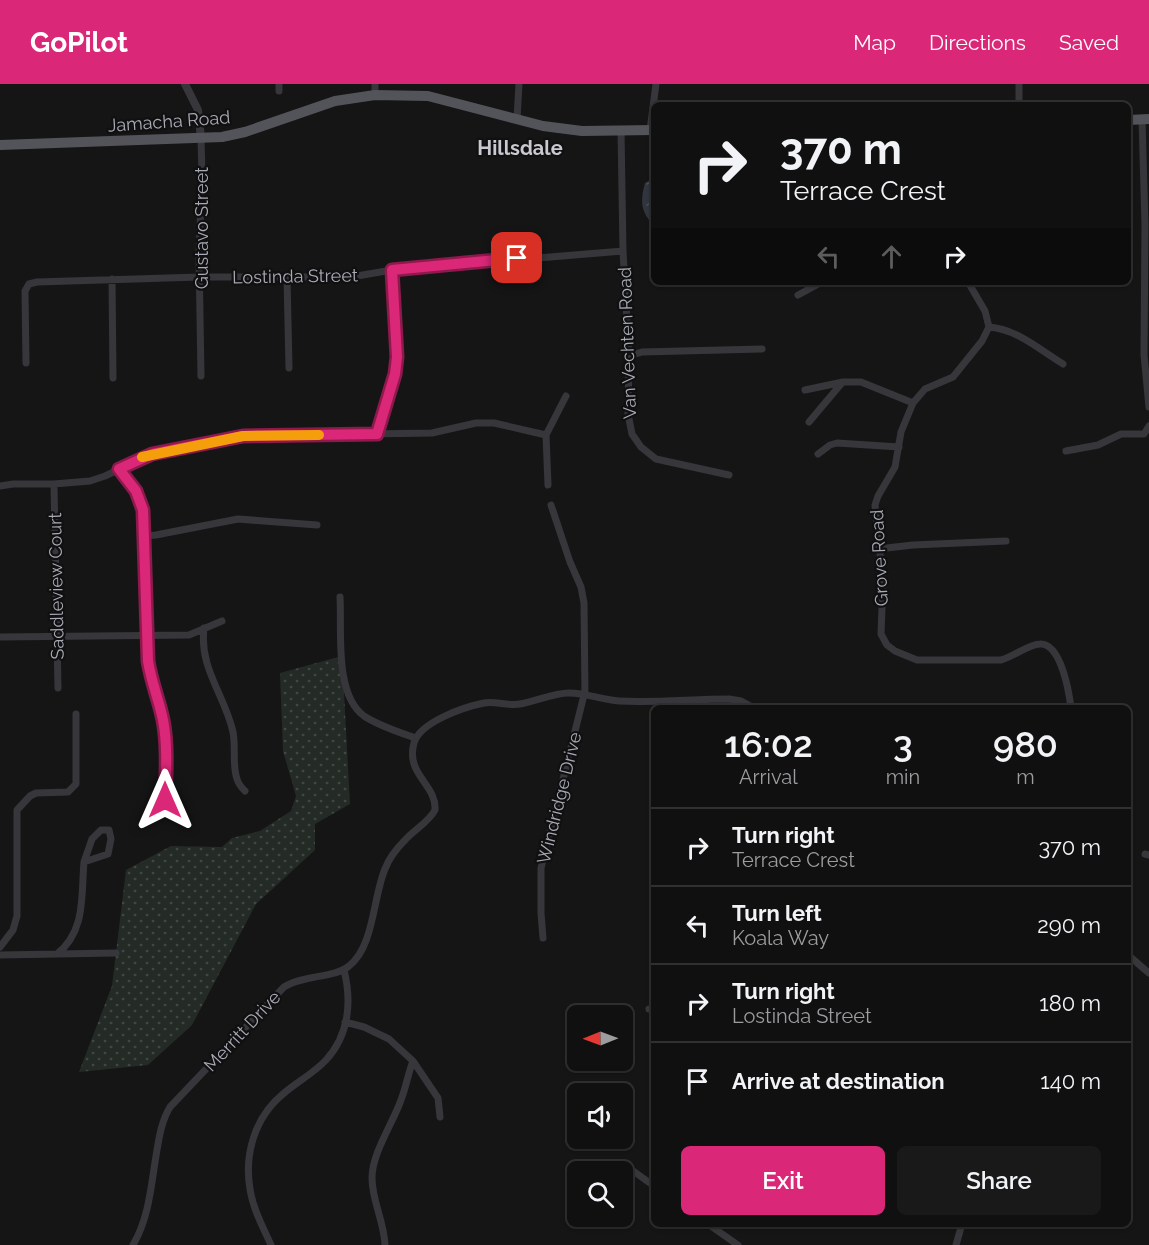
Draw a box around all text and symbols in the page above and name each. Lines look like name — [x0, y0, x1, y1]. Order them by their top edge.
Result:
text: GoPilot — [30, 26, 128, 59]
text: Map — [853, 30, 896, 55]
text: Directions — [929, 30, 1026, 55]
text: Saved — [1059, 30, 1119, 55]
street label: Jamacha Road — [107, 106, 231, 136]
text: 370 m — [780, 125, 902, 174]
icon: right — [681, 126, 759, 204]
district label: Hillsdale — [477, 136, 563, 160]
street label: Gustavo Street — [191, 167, 212, 289]
text: Terrace Crest — [780, 175, 946, 206]
pin — [491, 232, 542, 283]
icon: left — [812, 240, 845, 273]
icon: ahead — [875, 240, 908, 273]
icon: right — [938, 240, 971, 273]
icon: arrive — [500, 241, 533, 274]
street label: Lostinda Street — [232, 264, 358, 288]
street label: Van Vechten Road — [614, 267, 640, 419]
street label: Grove Road — [866, 509, 892, 607]
street label: Saddleview Court — [44, 512, 68, 660]
text: 16:02 — [724, 723, 813, 765]
text: 3 — [893, 723, 913, 765]
text: 980 — [993, 723, 1058, 765]
street label: Windridge Drive — [532, 729, 586, 866]
text: Arrival — [739, 765, 798, 789]
text: min — [886, 765, 920, 789]
text: m — [1016, 765, 1035, 789]
position arrow — [133, 768, 197, 832]
text: Turn right — [732, 822, 835, 848]
icon: right — [681, 831, 714, 864]
text: 370 m — [1038, 834, 1101, 860]
text: Terrace Crest — [732, 848, 855, 872]
text: Turn left — [732, 900, 822, 926]
icon: left — [681, 909, 714, 942]
text: 290 m — [1037, 912, 1101, 938]
text: Koala Way — [732, 926, 829, 950]
text: Turn right — [732, 978, 835, 1004]
street label: Merritt Drive — [199, 986, 285, 1076]
icon: right — [681, 987, 714, 1020]
text: 180 m — [1039, 990, 1101, 1016]
text: Lostinda Street — [732, 1004, 872, 1028]
north arrow — [567, 1005, 633, 1071]
map controls — [567, 1005, 633, 1227]
icon: arrive — [681, 1065, 714, 1098]
text: Arrive at destination — [732, 1068, 945, 1094]
text: 140 m — [1040, 1068, 1101, 1094]
button: sound — [567, 1083, 633, 1149]
button: Exit — [681, 1146, 885, 1215]
button: Share — [897, 1146, 1101, 1215]
button: search — [567, 1161, 633, 1227]

